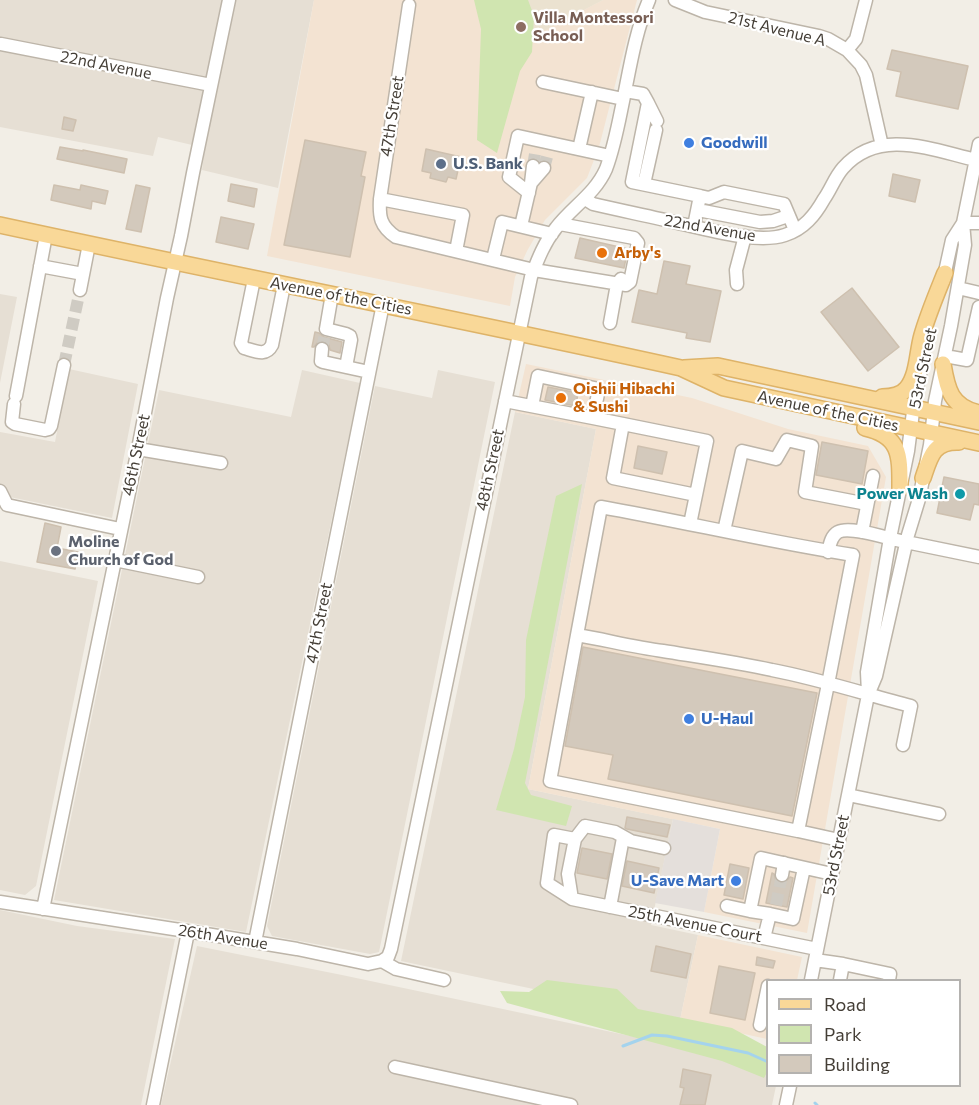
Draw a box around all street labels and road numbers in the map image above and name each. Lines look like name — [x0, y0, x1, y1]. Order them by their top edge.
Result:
street label: 21st Avenue A — [726, 8, 828, 50]
street label: 22nd Avenue — [59, 47, 153, 83]
street label: 47th Street — [376, 74, 408, 158]
street label: 22nd Avenue — [663, 211, 757, 245]
street label: Avenue of the Cities — [269, 273, 413, 319]
street label: 53rd Street — [905, 326, 941, 410]
street label: Avenue of the Cities — [756, 387, 900, 435]
street label: 46th Street — [118, 412, 154, 498]
street label: 48th Street — [472, 427, 508, 513]
street label: 47th Street — [302, 581, 336, 665]
street label: 53rd Street — [819, 813, 853, 897]
street label: 25th Avenue Court — [627, 902, 763, 946]
street label: 26th Avenue — [177, 920, 269, 954]

